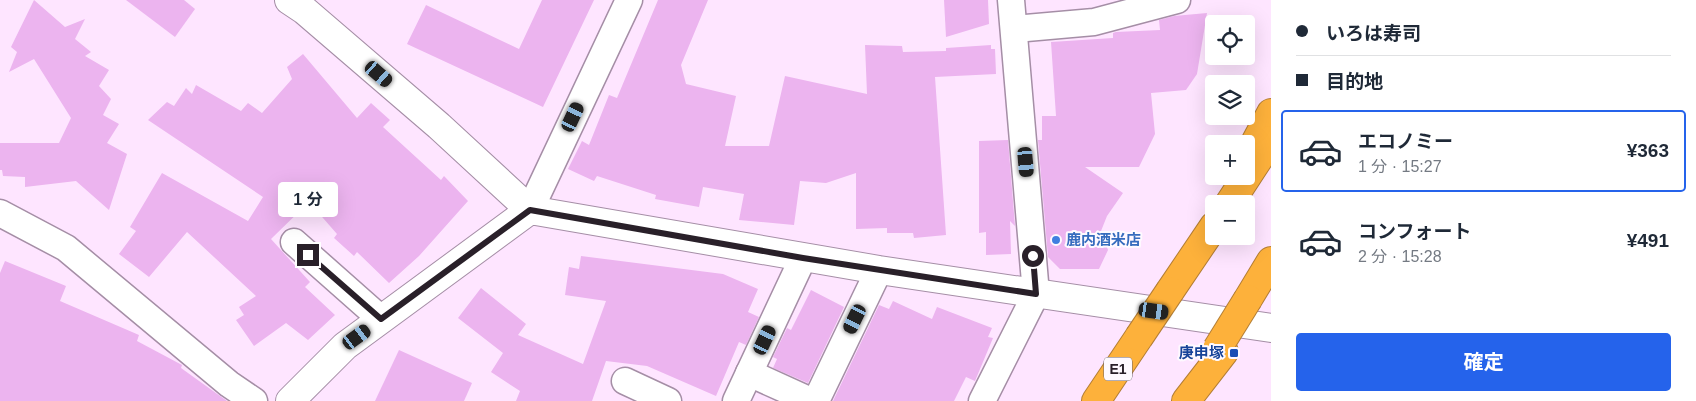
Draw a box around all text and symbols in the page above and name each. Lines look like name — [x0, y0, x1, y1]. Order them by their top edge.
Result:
map controls — [1205, 15, 1255, 245]
button: locate — [1205, 15, 1255, 65]
text: いろは寿司 — [1326, 23, 1421, 44]
car — [362, 58, 395, 90]
text: 目的地 — [1326, 71, 1383, 92]
button: layers — [1205, 75, 1255, 125]
car — [559, 100, 586, 134]
icon: car — [1298, 129, 1343, 174]
text: エコノミー — [1358, 131, 1453, 152]
button: + — [1205, 135, 1255, 185]
text: ¥363 — [1627, 140, 1669, 161]
car — [1017, 146, 1034, 178]
text: 1 分 · 15:27 — [1358, 158, 1442, 175]
callout: 1 分 — [278, 182, 338, 218]
text: 1 分 — [293, 191, 323, 208]
button: − — [1205, 195, 1255, 245]
icon: car — [1298, 219, 1343, 264]
text: コンフォート — [1358, 221, 1471, 242]
text: ¥491 — [1627, 230, 1669, 251]
place label: 鹿内酒米店 — [1066, 231, 1141, 248]
marker: 鹿内酒米店 — [1050, 234, 1062, 246]
route end — [297, 244, 319, 266]
route start — [1022, 245, 1044, 267]
text: 2 分 · 15:28 — [1358, 248, 1442, 265]
car — [1138, 301, 1169, 321]
car — [841, 302, 868, 336]
car — [340, 322, 373, 352]
car — [751, 323, 778, 357]
button: 確定 — [1296, 333, 1671, 391]
place label: 庚申塚 — [1179, 344, 1224, 361]
marker: 庚申塚 — [1228, 347, 1240, 359]
road number: E1 — [1104, 358, 1132, 380]

